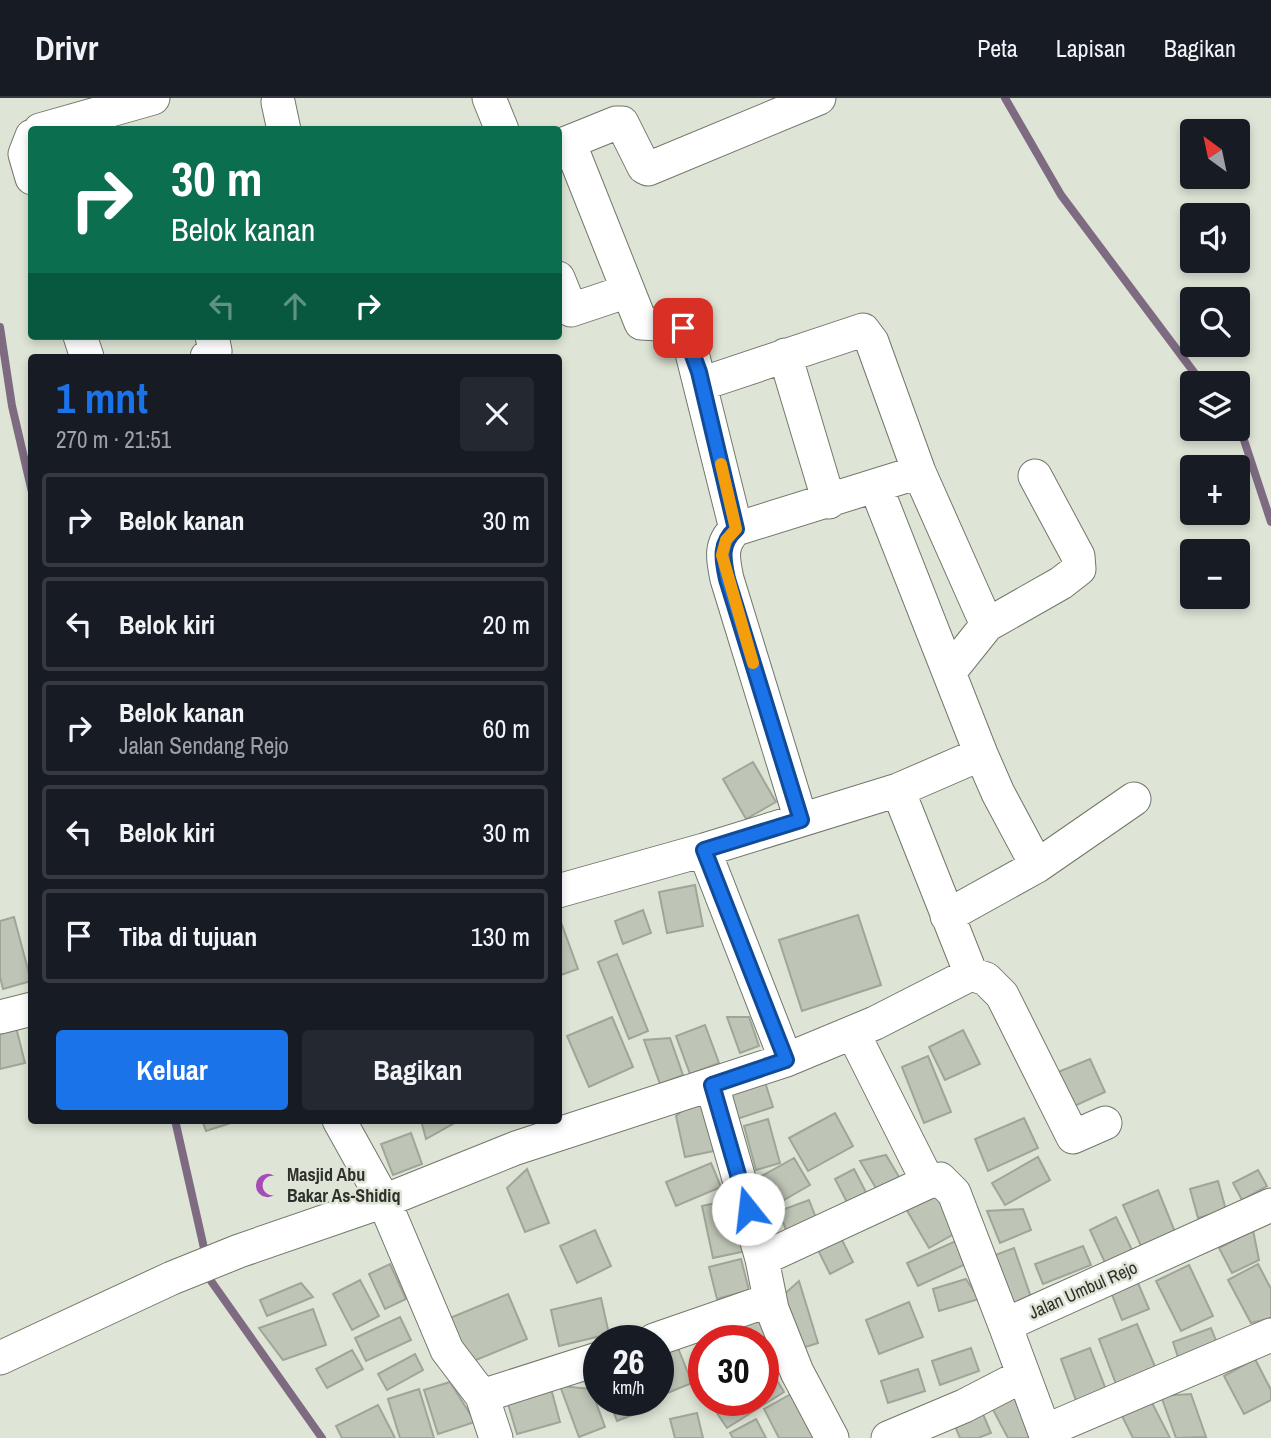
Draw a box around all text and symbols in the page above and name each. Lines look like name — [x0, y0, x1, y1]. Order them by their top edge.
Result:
text: Drivr — [35, 26, 98, 70]
text: Peta — [977, 32, 1018, 64]
text: Lapisan — [1056, 32, 1126, 64]
text: Bagikan — [1164, 32, 1236, 64]
north arrow — [1180, 119, 1250, 189]
map controls — [1180, 119, 1250, 609]
text: 30 m — [171, 145, 263, 211]
icon: right — [56, 154, 147, 245]
button: sound — [1180, 203, 1250, 273]
text: Belok kanan — [171, 208, 315, 251]
icon: left — [203, 287, 241, 325]
icon: ahead — [276, 287, 314, 325]
icon: right — [349, 287, 387, 325]
button: search — [1180, 287, 1250, 357]
pin — [653, 298, 713, 358]
icon: arrive — [664, 309, 702, 347]
text: 1 mnt — [56, 370, 148, 426]
button: layers — [1180, 371, 1250, 441]
button: close — [460, 377, 534, 451]
text: 270 m · 21:51 — [56, 424, 171, 455]
button: + — [1180, 455, 1250, 525]
icon: right — [60, 501, 98, 539]
text: Belok kanan — [119, 503, 245, 538]
text: 30 m — [483, 503, 530, 538]
button: − — [1180, 539, 1250, 609]
icon: left — [60, 605, 98, 643]
text: Belok kiri — [119, 607, 215, 642]
text: 20 m — [483, 607, 530, 642]
text: Belok kanan — [119, 695, 245, 730]
icon: right — [60, 709, 98, 747]
text: 60 m — [483, 711, 530, 746]
text: Jalan Sendang Rejo — [119, 730, 289, 761]
icon: left — [60, 813, 98, 851]
text: Belok kiri — [119, 815, 215, 850]
text: 30 m — [483, 815, 530, 850]
icon: arrive — [60, 917, 98, 955]
text: Tiba di tujuan — [119, 919, 257, 954]
text: 130 m — [471, 919, 530, 954]
button: Keluar — [56, 1030, 288, 1110]
button: Bagikan — [302, 1030, 534, 1110]
place label: Masjid Abu Bakar As-Shidiq — [287, 1162, 400, 1208]
mosque icon: Masjid Abu Bakar As-Shidiq — [253, 1171, 281, 1199]
position arrow — [711, 1172, 785, 1246]
street label: Jalan Umbul Rejo — [1025, 1254, 1141, 1325]
speed limit sign: 30 — [688, 1325, 779, 1416]
text: 26 — [613, 1338, 644, 1385]
text: km/h — [613, 1375, 645, 1400]

